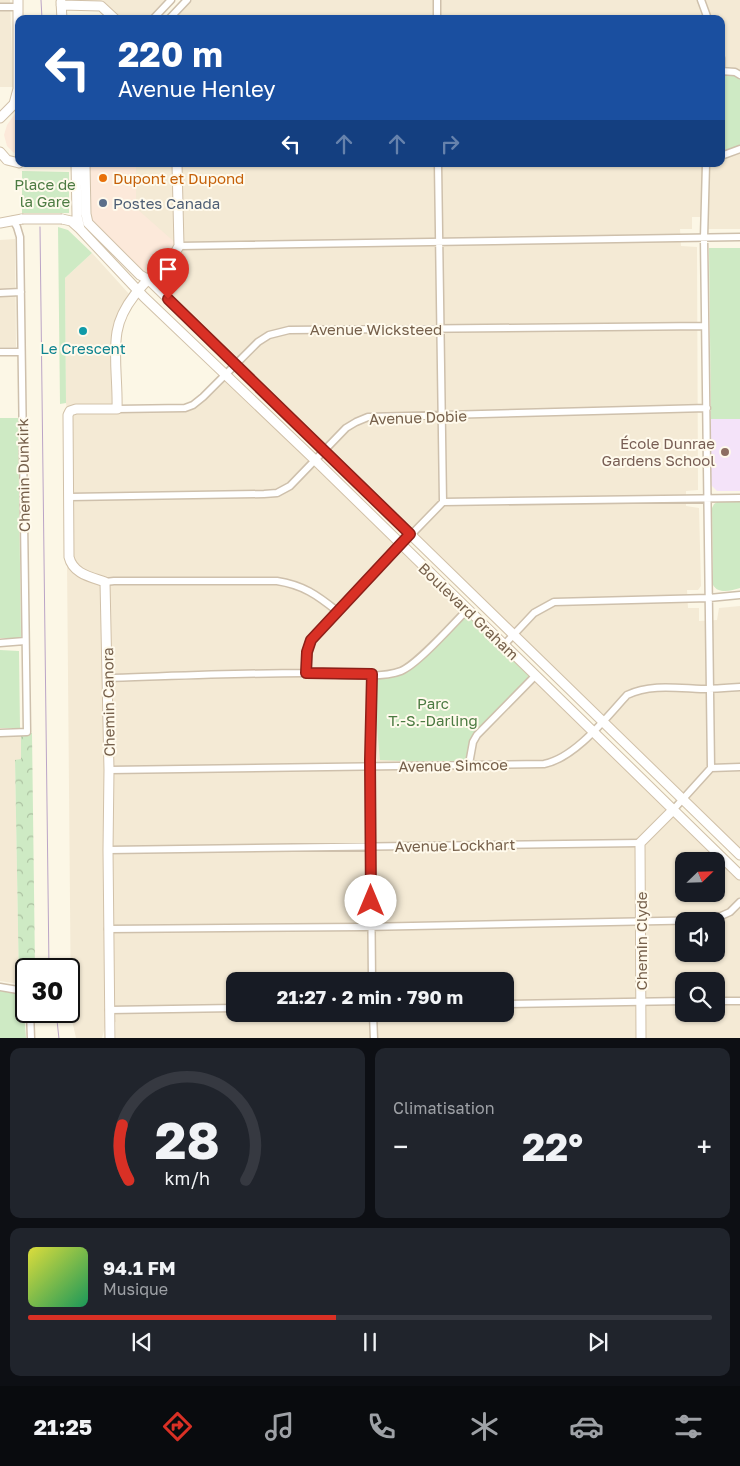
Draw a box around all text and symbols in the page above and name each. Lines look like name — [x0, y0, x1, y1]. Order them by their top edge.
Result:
text: 220 m — [118, 33, 223, 75]
icon: left — [35, 35, 100, 100]
text: Avenue Henley — [118, 75, 276, 102]
icon: left — [277, 130, 305, 158]
icon: ahead — [330, 130, 358, 158]
icon: ahead — [383, 130, 411, 158]
icon: right — [436, 130, 464, 158]
place label: Dupont et Dupond — [113, 169, 244, 187]
marker: Dupont et Dupond — [97, 172, 109, 184]
park label: Place de la Gare — [14, 175, 76, 210]
place label: Postes Canada — [113, 194, 220, 212]
marker: Postes Canada — [97, 197, 109, 209]
pin — [147, 248, 189, 299]
icon: arrive — [154, 255, 182, 283]
street label: Avenue Wicksteed — [310, 320, 442, 338]
marker: Le Crescent — [77, 325, 89, 337]
place label: Le Crescent — [40, 339, 126, 357]
street label: Avenue Dobie — [369, 406, 468, 428]
street label: Chemin Dunkirk — [13, 417, 33, 532]
place label: École Dunrae Gardens School — [602, 434, 715, 469]
marker: École Dunrae Gardens School — [719, 446, 731, 458]
street label: Boulevard Graham — [415, 559, 523, 663]
street label: Chemin Canora — [98, 647, 118, 757]
park label: Parc T.-S.-Darling — [388, 694, 478, 729]
street label: Avenue Simcoe — [398, 755, 508, 775]
street label: Avenue Lockhart — [395, 835, 515, 855]
north arrow — [675, 852, 725, 902]
map controls — [675, 852, 725, 1022]
position arrow — [344, 874, 396, 926]
street label: Chemin Clyde — [632, 891, 650, 991]
button: sound — [675, 912, 725, 962]
speed limit sign: 30 — [15, 958, 80, 1023]
button: search — [675, 972, 725, 1022]
text: 21:27 · 2 min · 790 m — [277, 985, 463, 1008]
text: Climatisation — [393, 1098, 495, 1118]
text: 28 — [155, 1108, 220, 1170]
text: 22° — [522, 1124, 583, 1169]
text: − — [393, 1130, 408, 1163]
text: + — [697, 1130, 712, 1163]
text: km/h — [165, 1167, 210, 1189]
text: 94.1 FM — [103, 1256, 176, 1279]
text: Musique — [103, 1279, 168, 1299]
icon: previous — [128, 1328, 156, 1356]
icon: pause — [356, 1328, 384, 1356]
icon: next — [584, 1328, 612, 1356]
icon: directions — [160, 1409, 195, 1444]
icon: music — [262, 1409, 297, 1444]
icon: phone — [364, 1409, 399, 1444]
icon: climate — [467, 1409, 502, 1444]
icon: car — [569, 1409, 604, 1444]
icon: filters — [671, 1409, 706, 1444]
text: 21:25 — [34, 1413, 92, 1440]

